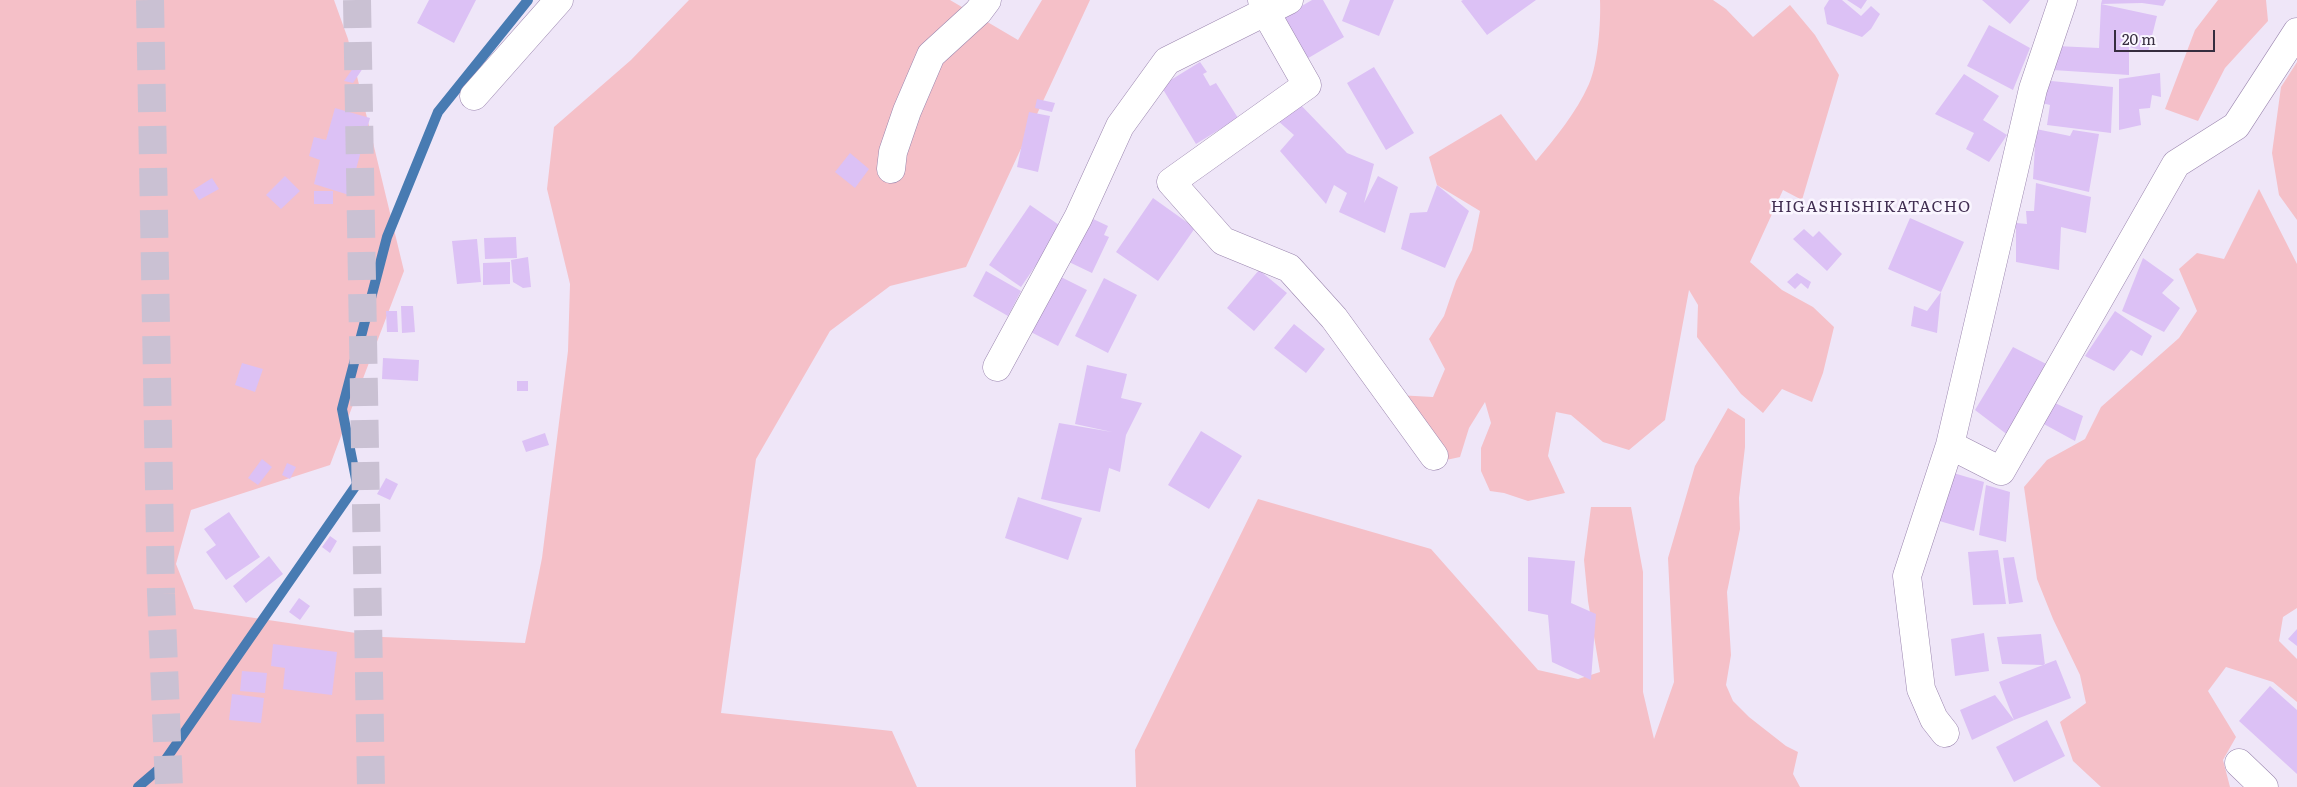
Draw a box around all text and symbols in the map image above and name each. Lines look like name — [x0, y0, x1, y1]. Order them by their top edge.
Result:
scale bar — [2117, 20, 2218, 52]
text: 20 m — [2122, 27, 2156, 50]
district label: HIGASHISHIKATACHO — [1769, 197, 1973, 217]

